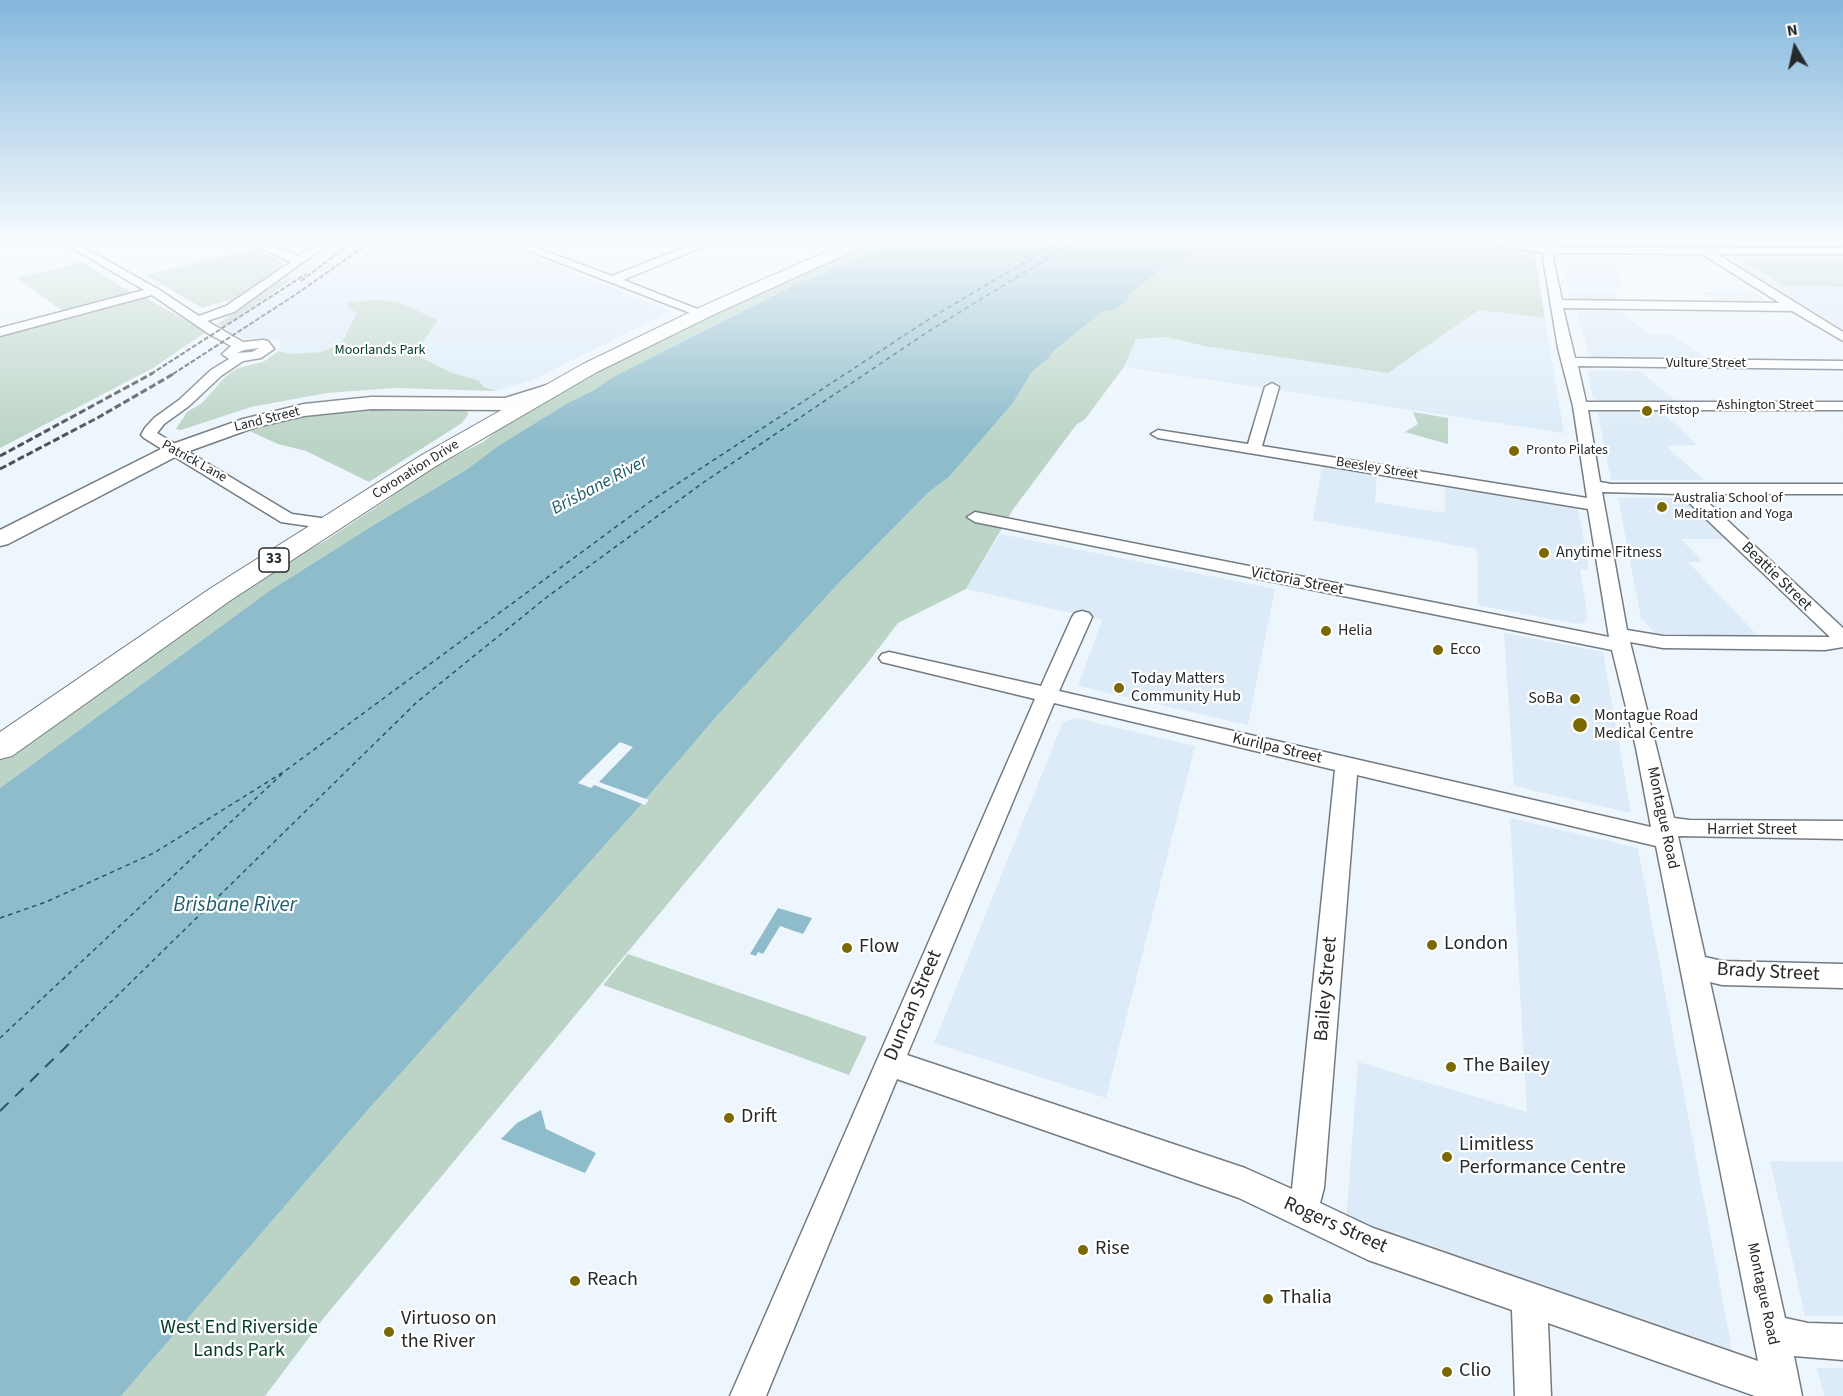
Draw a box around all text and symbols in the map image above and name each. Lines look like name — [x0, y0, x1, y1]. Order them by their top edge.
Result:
north arrow — [1765, 18, 1825, 78]
text: N — [1785, 19, 1799, 42]
park label: Moorlands Park — [334, 343, 426, 359]
street label: Vulture Street — [1666, 356, 1746, 372]
street label: Ashington Street — [1716, 398, 1814, 414]
place label: Fitstop — [1659, 403, 1699, 419]
street label: Land Street — [232, 404, 302, 436]
marker: Fitstop — [1640, 404, 1654, 418]
street label: Patrick Lane — [159, 437, 229, 487]
street label: Coronation Drive — [370, 437, 462, 503]
place label: Pronto Pilates — [1526, 443, 1608, 459]
marker: Pronto Pilates — [1507, 444, 1521, 458]
water label: Brisbane River — [548, 452, 652, 520]
street label: Beesley Street — [1335, 454, 1419, 484]
place label: Australia School of Meditation and Yoga — [1674, 491, 1793, 524]
marker: Australia School of Meditation and Yoga — [1655, 500, 1669, 514]
street label: Beattie Street — [1737, 539, 1815, 615]
place label: Anytime Fitness — [1556, 543, 1662, 563]
marker: Anytime Fitness — [1537, 546, 1551, 560]
road number: 33 — [259, 548, 289, 572]
street label: Victoria Street — [1249, 564, 1345, 600]
place label: Helia — [1338, 621, 1372, 641]
marker: Helia — [1319, 624, 1333, 638]
place label: Ecco — [1450, 640, 1481, 660]
marker: Ecco — [1431, 643, 1445, 657]
place label: Today Matters Community Hub — [1131, 669, 1241, 707]
marker: Today Matters Community Hub — [1112, 681, 1126, 695]
place label: SoBa — [1528, 689, 1563, 709]
marker: SoBa — [1568, 692, 1582, 706]
place label: Montague Road Medical Centre — [1594, 706, 1698, 744]
marker: Montague Road Medical Centre — [1571, 716, 1589, 734]
street label: Kurilpa Street — [1230, 729, 1324, 769]
street label: Montague Road — [1642, 765, 1682, 871]
street label: Harriet Street — [1707, 820, 1797, 840]
water label: Brisbane River — [173, 893, 297, 919]
place label: London — [1444, 933, 1508, 957]
street label: Bailey Street — [1310, 935, 1344, 1043]
place label: Flow — [859, 936, 899, 960]
marker: London — [1425, 938, 1439, 952]
marker: Flow — [840, 941, 854, 955]
street label: Duncan Street — [880, 947, 948, 1065]
street label: Brady Street — [1716, 958, 1820, 988]
place label: The Bailey — [1463, 1055, 1550, 1079]
marker: The Bailey — [1444, 1060, 1458, 1074]
place label: Drift — [741, 1106, 777, 1130]
marker: Drift — [722, 1111, 736, 1125]
place label: Limitless Performance Centre — [1459, 1134, 1626, 1181]
marker: Limitless Performance Centre — [1440, 1150, 1454, 1164]
street label: Rogers Street — [1279, 1192, 1391, 1260]
place label: Rise — [1095, 1238, 1130, 1262]
street label: Montague Road — [1742, 1241, 1782, 1347]
marker: Rise — [1076, 1243, 1090, 1257]
place label: Reach — [587, 1269, 638, 1293]
marker: Reach — [568, 1274, 582, 1288]
place label: Thalia — [1280, 1287, 1332, 1311]
marker: Thalia — [1261, 1292, 1275, 1306]
place label: Virtuoso on the River — [401, 1308, 497, 1355]
park label: West End Riverside Lands Park — [160, 1317, 318, 1364]
marker: Virtuoso on the River — [382, 1325, 396, 1339]
place label: Clio — [1459, 1360, 1491, 1384]
marker: Clio — [1440, 1365, 1454, 1379]

